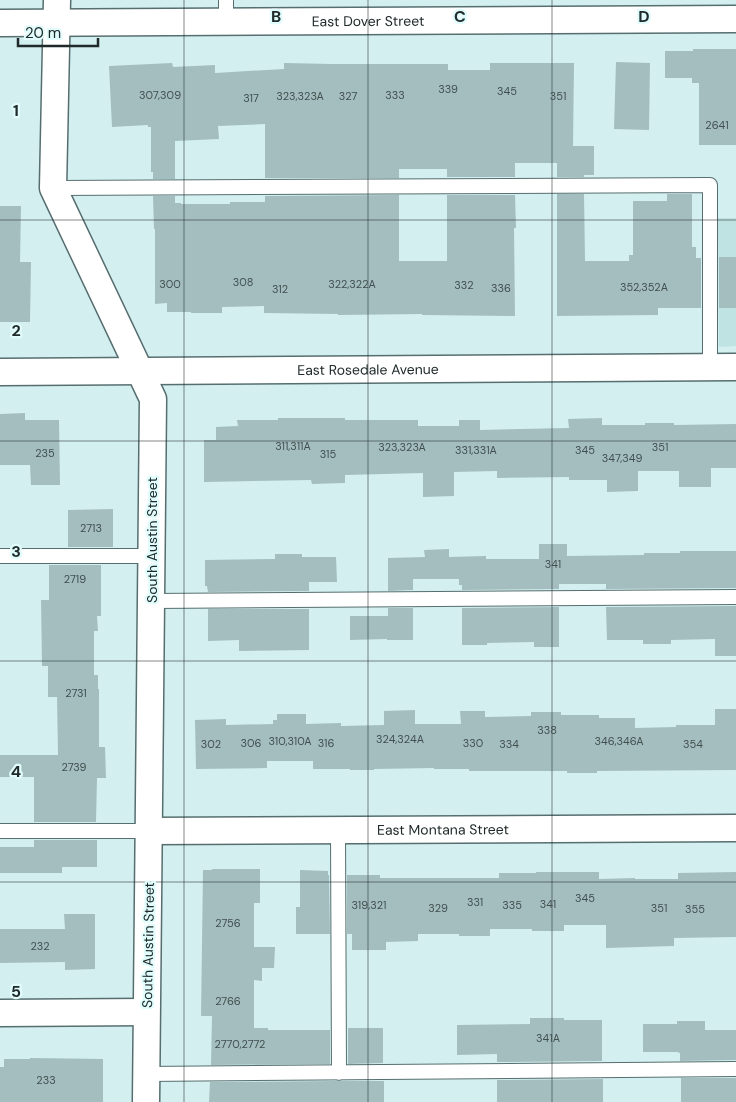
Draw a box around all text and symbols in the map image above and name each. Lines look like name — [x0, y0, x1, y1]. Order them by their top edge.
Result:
text: B — [271, 6, 281, 27]
text: C — [454, 6, 466, 27]
text: D — [638, 6, 650, 27]
street label: East Dover Street — [312, 12, 424, 30]
scale bar — [18, 15, 98, 47]
text: 20 m — [25, 23, 61, 43]
house number: 339 — [438, 82, 458, 96]
house number: 345 — [497, 84, 517, 98]
house number: 307,309 — [139, 88, 181, 102]
house number: 333 — [385, 88, 405, 102]
house number: 323,323A — [276, 89, 324, 103]
house number: 327 — [339, 89, 357, 103]
house number: 351 — [550, 89, 566, 103]
house number: 317 — [243, 91, 259, 105]
text: 1 — [13, 100, 19, 121]
house number: 2641 — [705, 118, 729, 132]
house number: 308 — [233, 275, 253, 289]
house number: 300 — [159, 277, 181, 291]
house number: 322,322A — [328, 277, 376, 291]
house number: 332 — [454, 278, 474, 292]
house number: 352,352A — [620, 280, 668, 294]
house number: 336 — [491, 281, 511, 295]
house number: 312 — [272, 282, 288, 296]
text: 2 — [11, 320, 21, 341]
street label: East Rosedale Avenue — [297, 360, 439, 379]
house number: 311,311A — [275, 439, 311, 453]
house number: 323,323A — [378, 440, 426, 454]
house number: 351 — [652, 440, 668, 454]
house number: 331,331A — [455, 443, 497, 457]
house number: 345 — [575, 443, 595, 457]
house number: 235 — [35, 446, 55, 460]
house number: 315 — [320, 447, 337, 461]
house number: 347,349 — [602, 451, 642, 465]
street label: South Austin Street — [143, 477, 161, 603]
house number: 2713 — [80, 521, 102, 535]
text: 3 — [11, 541, 21, 562]
house number: 341 — [545, 557, 561, 571]
house number: 2719 — [64, 572, 86, 586]
house number: 2731 — [65, 686, 87, 700]
house number: 338 — [537, 723, 557, 737]
house number: 324,324A — [376, 732, 424, 746]
house number: 310,310A — [268, 734, 312, 748]
house number: 346,346A — [594, 734, 644, 748]
house number: 306 — [241, 736, 262, 750]
house number: 316 — [318, 736, 334, 750]
house number: 330 — [463, 736, 483, 750]
house number: 302 — [201, 737, 221, 751]
house number: 334 — [499, 737, 519, 751]
house number: 354 — [683, 737, 703, 751]
house number: 2739 — [62, 760, 87, 774]
text: 4 — [11, 761, 21, 782]
street label: East Montana Street — [377, 820, 509, 839]
street label: South Austin Street — [138, 882, 158, 1008]
house number: 345 — [575, 891, 595, 905]
house number: 331 — [467, 895, 483, 909]
house number: 341 — [540, 897, 556, 911]
house number: 319,321 — [352, 898, 386, 912]
house number: 335 — [502, 898, 522, 912]
house number: 329 — [428, 901, 448, 915]
house number: 351 — [651, 901, 667, 915]
house number: 355 — [685, 902, 705, 916]
house number: 2756 — [215, 916, 241, 930]
house number: 232 — [30, 939, 50, 953]
text: 5 — [11, 981, 21, 1002]
house number: 2766 — [215, 994, 241, 1008]
house number: 341A — [536, 1031, 560, 1045]
house number: 2770,2772 — [215, 1037, 265, 1051]
house number: 233 — [36, 1073, 56, 1087]

